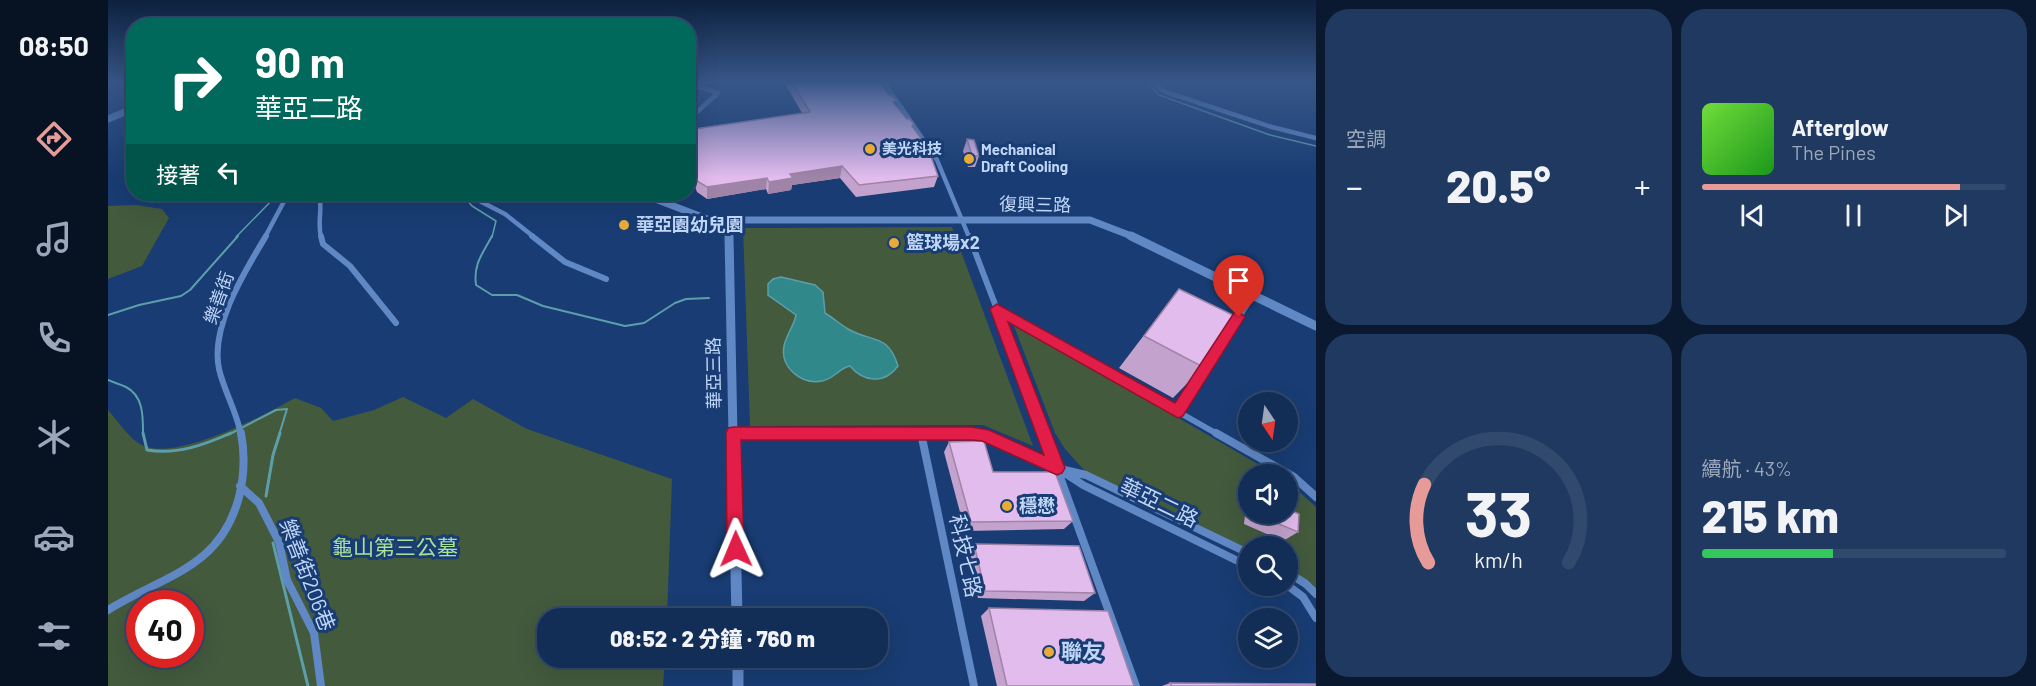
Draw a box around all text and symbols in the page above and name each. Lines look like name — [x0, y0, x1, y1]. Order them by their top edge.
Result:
text: 08:50 — [19, 29, 89, 61]
text: 90 m — [255, 36, 345, 86]
icon: right — [156, 42, 234, 120]
text: 華亞二路 — [255, 91, 363, 123]
text: Afterglow — [1792, 114, 1889, 140]
icon: directions — [33, 118, 75, 160]
text: 空調 — [1346, 126, 1386, 150]
place label: 美光科技 — [882, 139, 942, 157]
place label: Mechanical Draft Cooling — [981, 140, 1068, 175]
text: The Pines — [1792, 140, 1876, 164]
marker: 美光科技 — [863, 142, 877, 156]
marker: Mechanical Draft Cooling — [962, 152, 976, 166]
icon: left — [212, 156, 245, 189]
text: 20.5° — [1446, 158, 1551, 212]
text: 接著 — [156, 161, 200, 187]
text: − — [1346, 166, 1363, 206]
text: + — [1634, 166, 1651, 206]
street label: 復興三路 — [999, 192, 1071, 216]
icon: previous — [1736, 199, 1769, 232]
icon: pause — [1837, 199, 1870, 232]
icon: next — [1939, 199, 1972, 232]
place label: 華亞園幼兒園 — [636, 213, 744, 235]
icon: music — [33, 218, 75, 260]
marker: 華亞園幼兒園 — [617, 218, 631, 232]
place label: 籃球場x2 — [906, 231, 980, 253]
marker: 籃球場x2 — [887, 236, 901, 250]
pin — [1213, 255, 1264, 317]
icon: arrive — [1222, 264, 1255, 297]
street label: 樂善街 — [198, 269, 238, 327]
icon: phone — [33, 317, 75, 359]
street label: 華亞三路 — [701, 337, 725, 409]
north arrow — [1238, 392, 1298, 452]
map controls — [1238, 392, 1298, 668]
icon: climate — [33, 416, 75, 458]
text: 續航 · 43% — [1702, 456, 1792, 480]
button: sound — [1238, 464, 1298, 524]
street label: 華亞二路 — [1116, 472, 1203, 531]
text: 33 — [1465, 475, 1532, 549]
text: 215 km — [1702, 488, 1839, 542]
place label: 穩懋 — [1019, 494, 1055, 516]
marker: 穩懋 — [1000, 499, 1014, 513]
street label: 科技七路 — [946, 512, 987, 599]
street label: 樂善街206巷 — [276, 515, 341, 634]
icon: car — [33, 516, 75, 558]
position arrow — [704, 517, 768, 581]
park label: 龜山第三公墓 — [332, 534, 458, 559]
button: search — [1238, 536, 1298, 596]
text: km/h — [1474, 547, 1523, 572]
speed limit sign: 40 — [126, 590, 204, 668]
button: layers — [1238, 608, 1298, 668]
icon: filters — [33, 615, 75, 657]
text: 08:52 · 2 分鐘 · 760 m — [610, 625, 815, 651]
place label: 聯友 — [1061, 638, 1103, 663]
marker: 聯友 — [1042, 645, 1056, 659]

